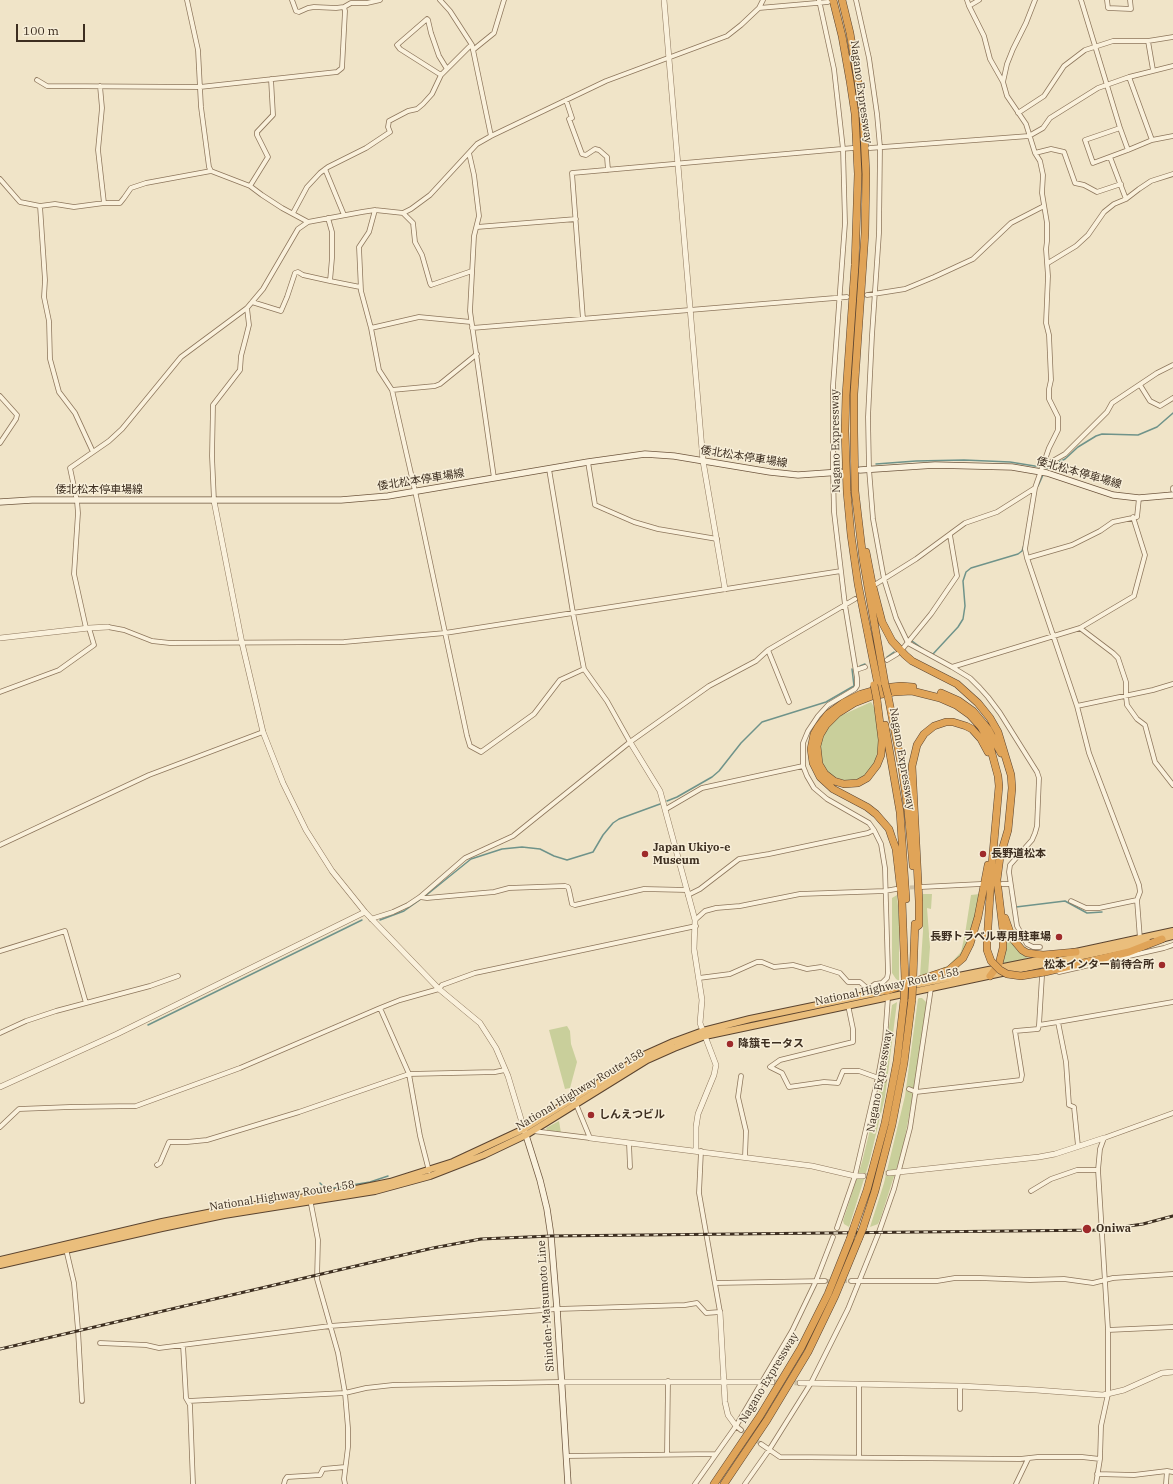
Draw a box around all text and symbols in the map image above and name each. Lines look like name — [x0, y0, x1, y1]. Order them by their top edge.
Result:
scale bar — [18, 16, 87, 42]
text: 100 m — [23, 23, 59, 38]
street label: Nagano Expressway — [847, 40, 875, 144]
street label: Nagano Expressway — [828, 389, 844, 493]
street label: 倭北松本停車場線 — [700, 444, 788, 470]
street label: 倭北松本停車場線 — [1035, 455, 1123, 491]
street label: 倭北松本停車場線 — [377, 467, 465, 493]
street label: 倭北松本停車場線 — [55, 483, 143, 497]
street label: Nagano Expressway — [886, 707, 918, 811]
place label: Japan Ukiyo-e Museum — [653, 841, 731, 867]
place label: 長野道松本 — [991, 847, 1046, 861]
marker: Japan Ukiyo-e Museum — [640, 849, 650, 859]
marker: 長野道松本 — [978, 849, 988, 859]
place label: 長野トラベル専用駐車場 — [930, 930, 1051, 944]
marker: 長野トラベル専用駐車場 — [1054, 932, 1064, 942]
place label: 松本インター前待合所 — [1044, 958, 1154, 972]
marker: 松本インター前待合所 — [1157, 960, 1167, 970]
street label: National Highway Route 158 — [814, 965, 960, 1009]
street label: Nagano Expressway — [864, 1029, 896, 1133]
place label: 降簱モータス — [738, 1037, 804, 1051]
marker: 降簱モータス — [725, 1039, 735, 1049]
street label: National Highway Route 158 — [514, 1047, 646, 1133]
place label: しんえつビル — [599, 1108, 665, 1122]
marker: しんえつビル — [586, 1110, 596, 1120]
street label: National Highway Route 158 — [208, 1178, 356, 1214]
place label: Oniwa — [1096, 1222, 1131, 1236]
marker: Oniwa — [1081, 1223, 1093, 1235]
street label: Shinden-Matsumoto Line — [535, 1240, 557, 1372]
street label: Nagano Expressway — [737, 1330, 801, 1426]

